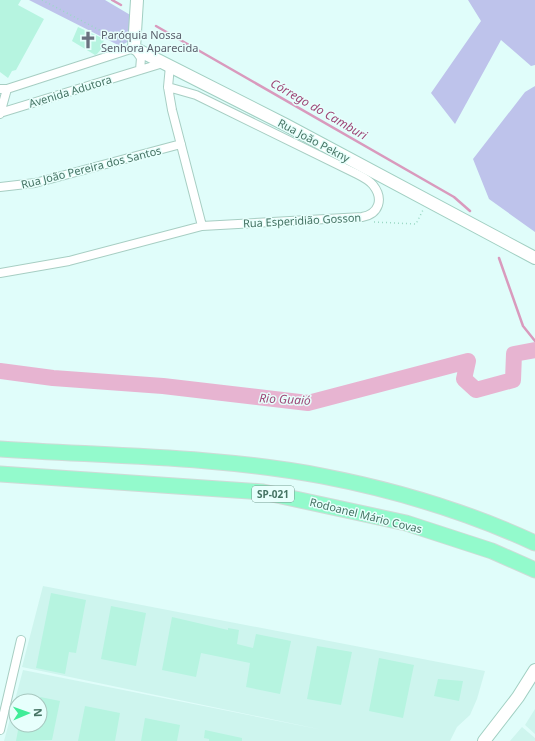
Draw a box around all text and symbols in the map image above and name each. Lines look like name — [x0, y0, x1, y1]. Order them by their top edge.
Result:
place label: Paróquia Nossa Senhora Aparecida — [101, 27, 198, 55]
church icon: Paróquia Nossa Senhora Aparecida — [78, 30, 98, 50]
street label: Avenida Adutora — [27, 71, 113, 111]
water label: Córrego do Camburi — [268, 74, 371, 144]
street label: Rua João Pekny — [276, 115, 353, 165]
street label: Rua João Pereira dos Santos — [19, 142, 163, 192]
street label: Rua Esperidião Gosson — [243, 209, 361, 231]
water label: Rio Guaió — [259, 389, 311, 409]
road number: SP-021 — [252, 486, 294, 502]
street label: Rodoanel Mário Covas — [308, 494, 424, 536]
north arrow — [8, 693, 48, 733]
text: N — [31, 708, 46, 717]

